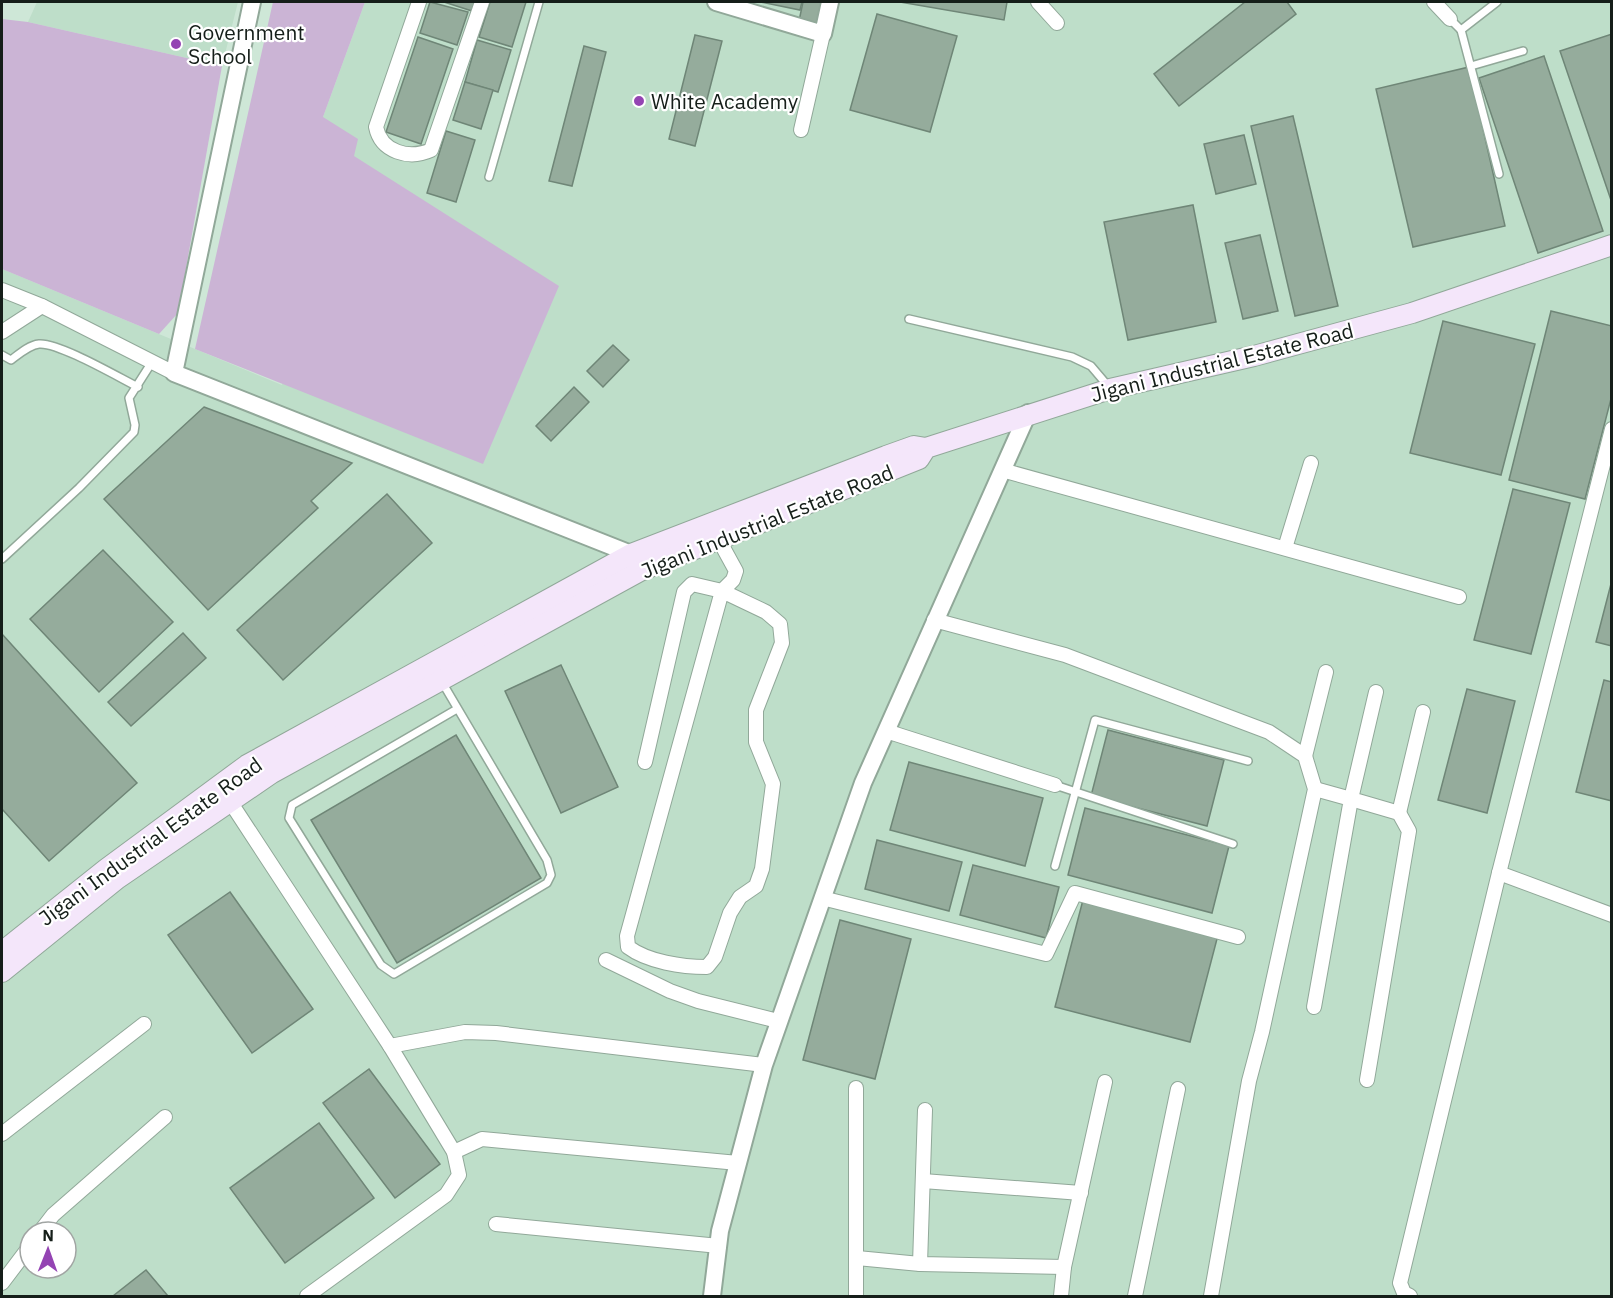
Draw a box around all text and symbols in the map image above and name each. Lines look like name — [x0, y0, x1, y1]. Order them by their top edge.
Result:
place label: Government School — [188, 18, 305, 70]
marker: Government School — [169, 37, 183, 51]
place label: White Academy — [651, 87, 799, 115]
marker: White Academy — [632, 94, 646, 108]
street label: Jigani Industrial Estate Road — [1088, 316, 1356, 408]
street label: Jigani Industrial Estate Road — [637, 457, 897, 585]
street label: Jigani Industrial Estate Road — [33, 750, 267, 932]
north arrow — [18, 1220, 78, 1280]
text: N — [42, 1225, 54, 1245]

